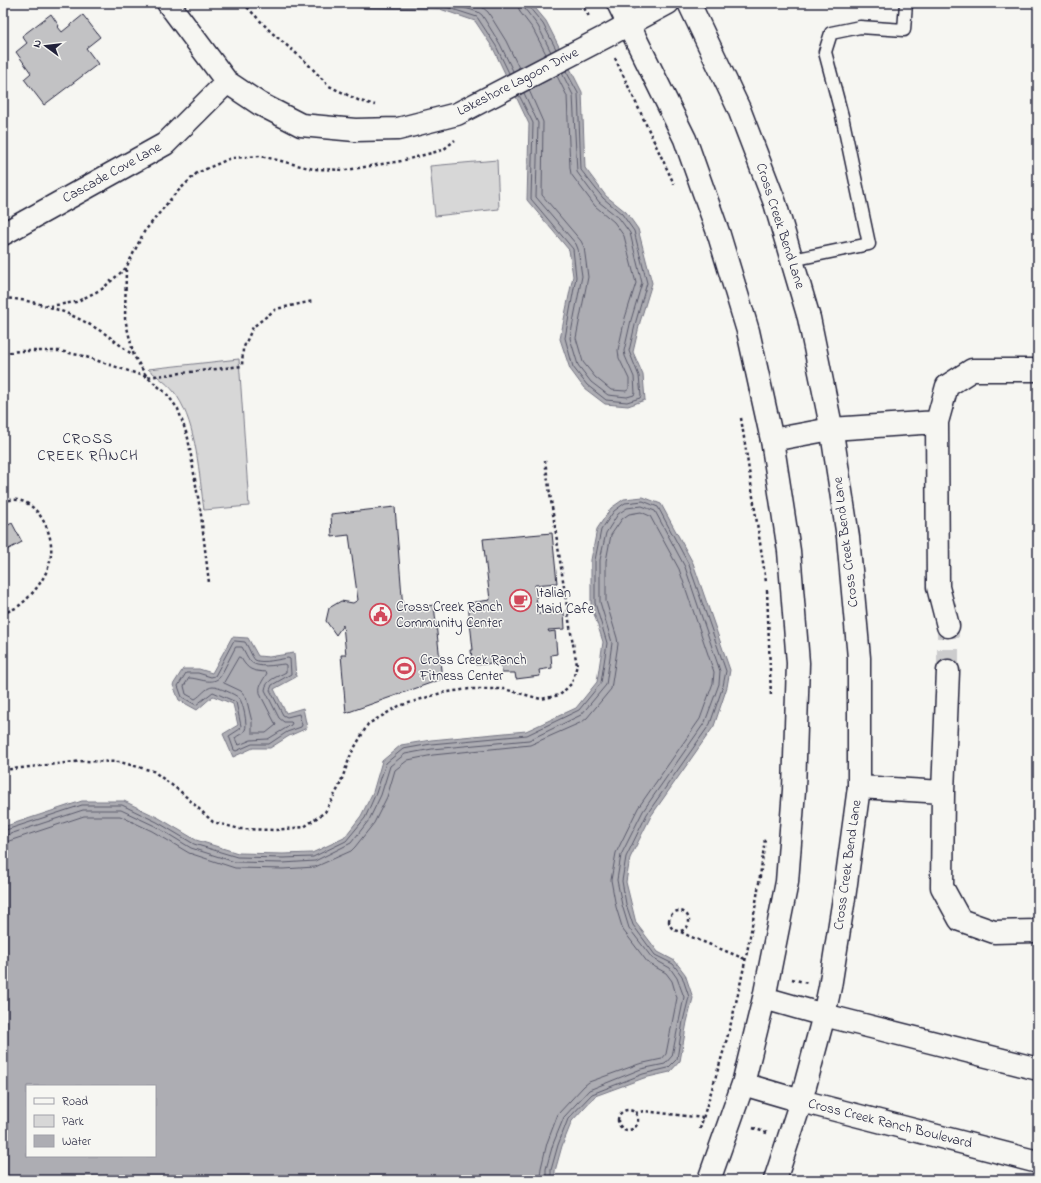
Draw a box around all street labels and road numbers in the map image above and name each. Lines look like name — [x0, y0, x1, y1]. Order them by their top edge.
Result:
street label: Lakeshore Lagoon Drive — [454, 42, 583, 123]
street label: Cascade Cove Lane — [59, 137, 166, 209]
street label: Cross Creek Bend Lane — [750, 160, 810, 292]
street label: Cross Creek Bend Lane — [827, 475, 864, 608]
street label: Cross Creek Bend Lane — [828, 798, 868, 931]
street label: Cross Creek Ranch Boulevard — [806, 1093, 974, 1155]

